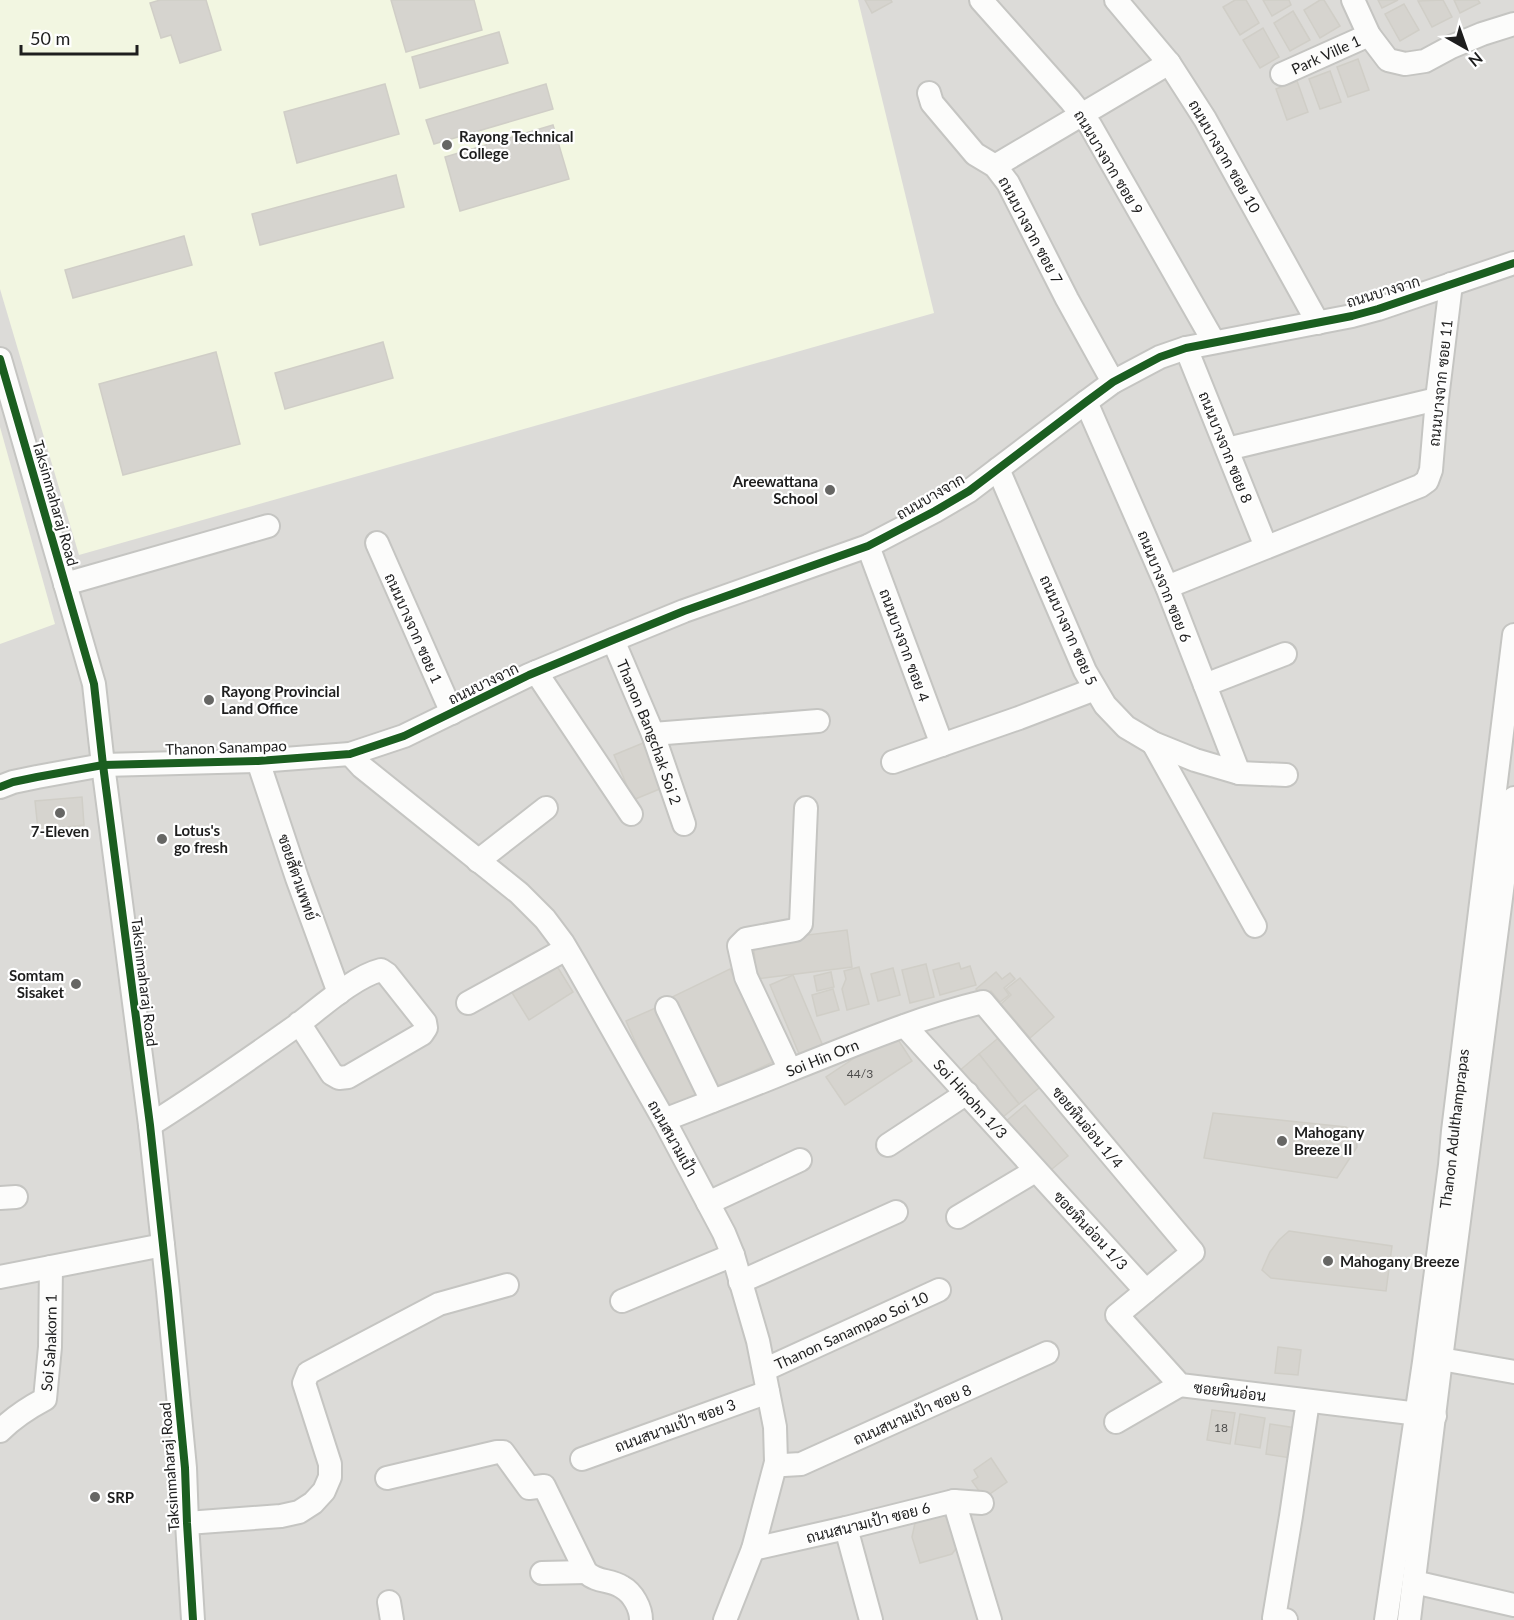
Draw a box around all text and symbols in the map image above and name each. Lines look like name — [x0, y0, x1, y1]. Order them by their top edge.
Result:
scale bar — [21, 18, 136, 56]
north arrow — [1436, 18, 1496, 78]
text: 50 m — [30, 27, 70, 49]
street label: Park Ville 1 — [1288, 31, 1363, 78]
text: N — [1465, 49, 1487, 71]
street label: ถนนบางจาก ซอย 10 — [1185, 96, 1265, 216]
street label: ถนนบางจาก ซอย 9 — [1071, 106, 1147, 218]
place label: Rayong Technical College — [459, 127, 574, 162]
marker: Rayong Technical College — [440, 138, 454, 152]
street label: ถนนบางจาก ซอย 7 — [995, 173, 1067, 287]
street label: ถนนบางจาก — [1344, 271, 1422, 311]
street label: ถนนบางจาก ซอย 11 — [1424, 319, 1456, 447]
street label: ถนนบางจาก ซอย 8 — [1195, 389, 1257, 505]
street label: Taksinmaharaj Road — [29, 438, 83, 568]
street label: ถนนบางจาก — [893, 469, 967, 523]
place label: Areewattana School — [732, 472, 818, 507]
marker: Areewattana School — [823, 483, 837, 497]
street label: ถนนบางจาก ซอย 6 — [1134, 528, 1196, 645]
street label: ถนนบางจาก ซอย 1 — [382, 570, 446, 686]
street label: ถนนบางจาก ซอย 5 — [1037, 572, 1101, 688]
street label: ถนนบางจาก ซอย 4 — [876, 586, 934, 704]
street label: Thanon Bangchak Soi 2 — [613, 657, 686, 807]
street label: ถนนบางจาก — [445, 658, 521, 708]
place label: Rayong Provincial Land Office — [221, 682, 340, 717]
marker: Rayong Provincial Land Office — [202, 693, 216, 707]
street label: Thanon Sanampao — [165, 736, 287, 758]
marker: 7-Eleven — [53, 806, 67, 820]
place label: Lotus's go fresh — [174, 821, 228, 856]
place label: 7-Eleven — [31, 822, 89, 840]
marker: Lotus's go fresh — [155, 832, 169, 846]
street label: ซอยสัตวแพทย์ — [275, 832, 321, 922]
street label: Taksinmaharaj Road — [128, 916, 162, 1048]
place label: Somtam Sisaket — [9, 966, 64, 1001]
marker: Somtam Sisaket — [69, 977, 83, 991]
street label: Soi Hin Orn — [783, 1035, 861, 1080]
street label: Thanon Adulthamprapas — [1435, 1048, 1472, 1210]
street label: Soi Hinohn 1/3 — [930, 1055, 1011, 1142]
house number: 44/3 — [847, 1066, 873, 1081]
street label: ซอยหินอ่อน 1/4 — [1049, 1083, 1128, 1172]
street label: ถนนสนามเป้า — [645, 1097, 701, 1179]
place label: Mahogany Breeze II — [1294, 1123, 1364, 1158]
marker: Mahogany Breeze II — [1275, 1134, 1289, 1148]
street label: ซอยหินอ่อน 1/3 — [1050, 1187, 1132, 1273]
place label: Mahogany Breeze — [1340, 1252, 1459, 1270]
marker: Mahogany Breeze — [1321, 1254, 1335, 1268]
street label: Thanon Sanampao Soi 10 — [772, 1287, 931, 1373]
street label: Soi Sahakorn 1 — [37, 1294, 60, 1392]
street label: ซอยหินอ่อน — [1193, 1378, 1267, 1404]
street label: ถนนสนามเป้า ซอย 8 — [850, 1380, 974, 1448]
street label: ถนนสนามเป้า ซอย 3 — [612, 1395, 738, 1455]
street label: Taksinmaharaj Road — [155, 1402, 183, 1532]
house number: 18 — [1214, 1420, 1228, 1435]
place label: SRP — [107, 1488, 134, 1506]
marker: SRP — [88, 1490, 102, 1504]
street label: ถนนสนามเป้า ซอย 6 — [804, 1498, 932, 1546]

